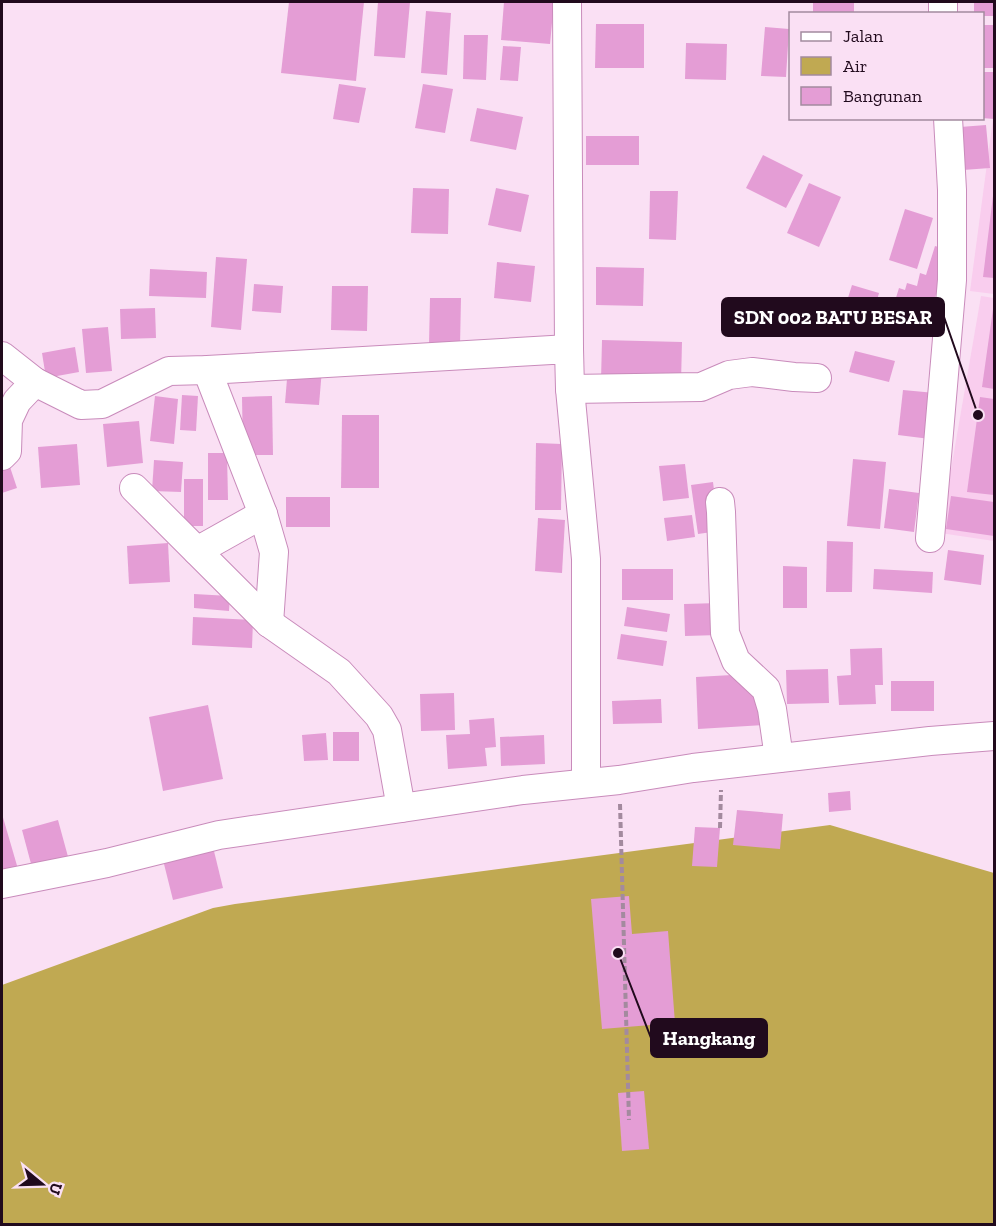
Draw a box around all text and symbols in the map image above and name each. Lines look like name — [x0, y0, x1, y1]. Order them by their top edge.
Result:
legend — [789, 12, 984, 120]
text: Jalan — [843, 25, 884, 47]
text: Air — [843, 55, 867, 77]
text: Bangunan — [843, 85, 923, 107]
callout: SDN 002 BATU BESAR — [722, 298, 944, 336]
text: SDN 002 BATU BESAR — [734, 305, 932, 329]
callout: Hangkang — [651, 1019, 767, 1057]
text: Hangkang — [663, 1026, 756, 1050]
north arrow — [12, 1154, 72, 1214]
text: U — [45, 1180, 67, 1198]

